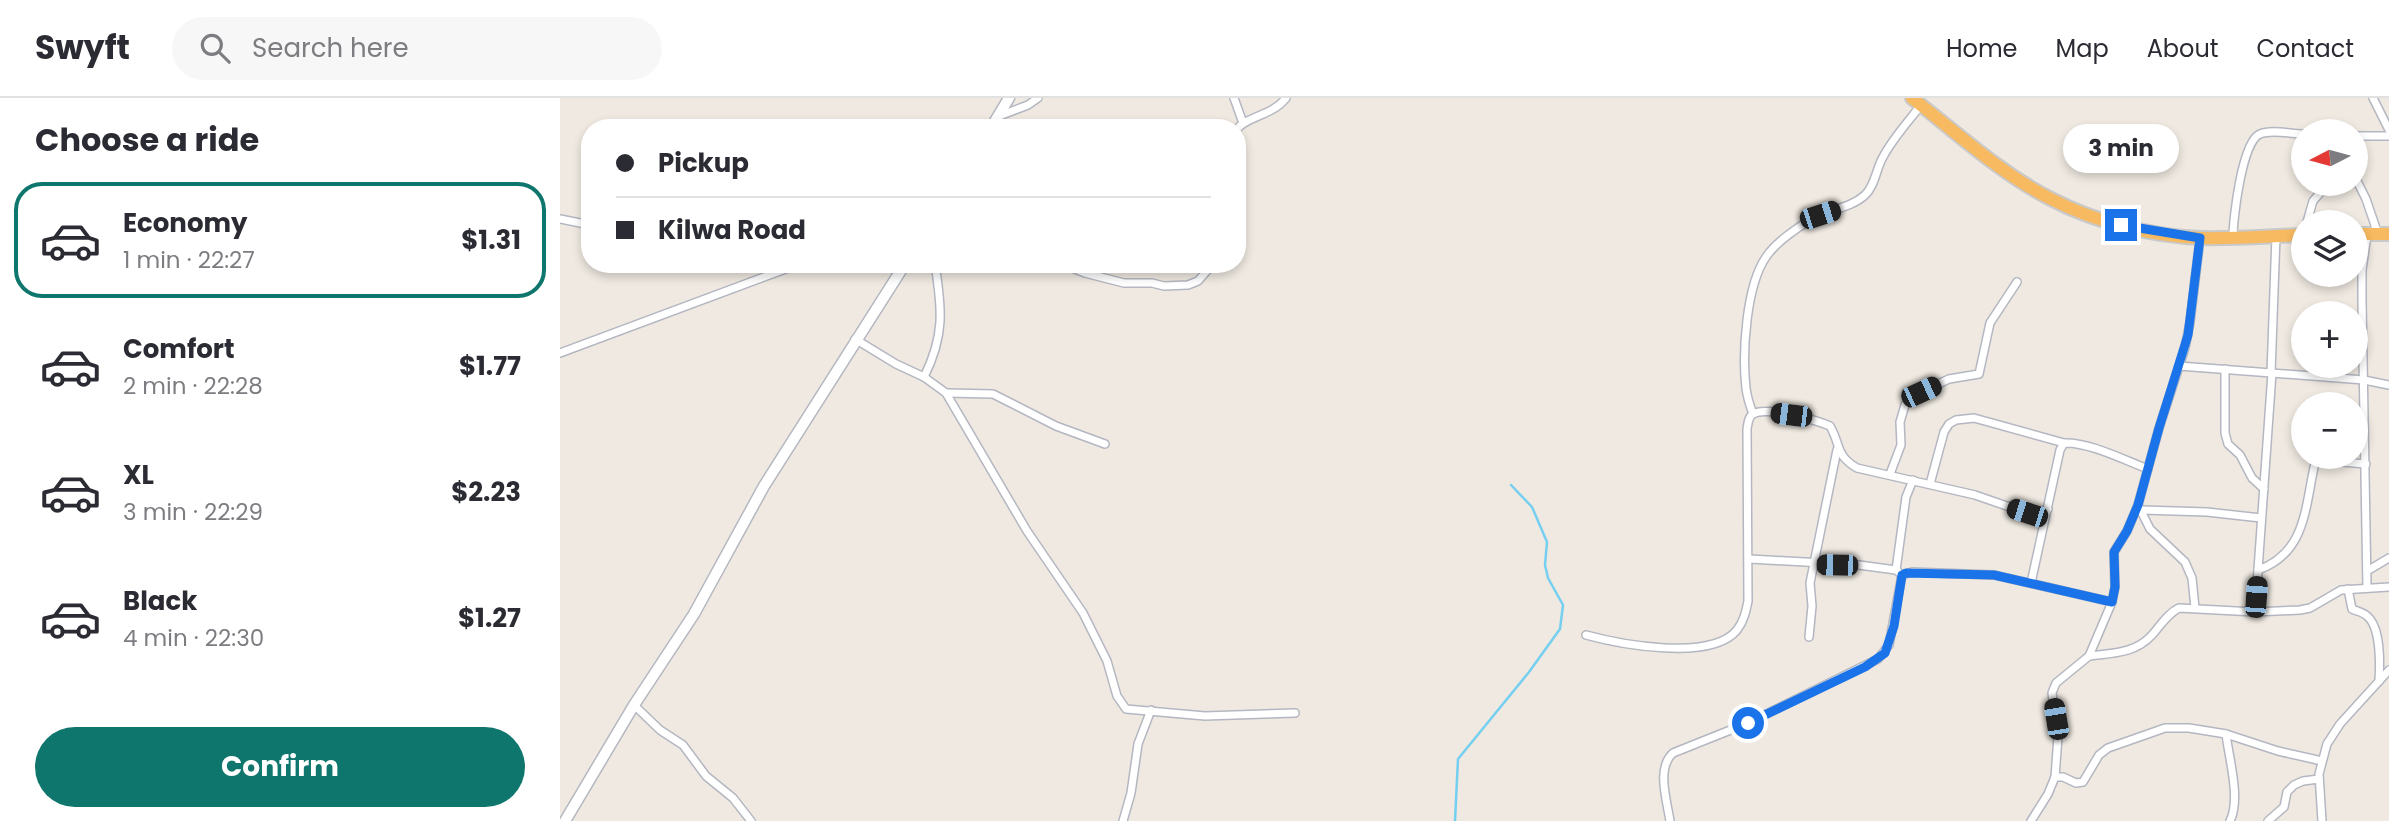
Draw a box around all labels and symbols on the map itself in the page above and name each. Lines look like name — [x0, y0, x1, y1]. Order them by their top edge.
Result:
north arrow — [2291, 119, 2368, 196]
callout: 3 min — [2063, 123, 2179, 172]
car — [1797, 199, 1844, 231]
route end — [2105, 209, 2137, 241]
car — [1898, 374, 1945, 410]
car — [1769, 402, 1814, 428]
car — [2004, 497, 2051, 529]
car — [1816, 554, 1859, 576]
car — [2245, 575, 2268, 619]
car — [2043, 697, 2070, 741]
route start — [1732, 707, 1764, 739]

